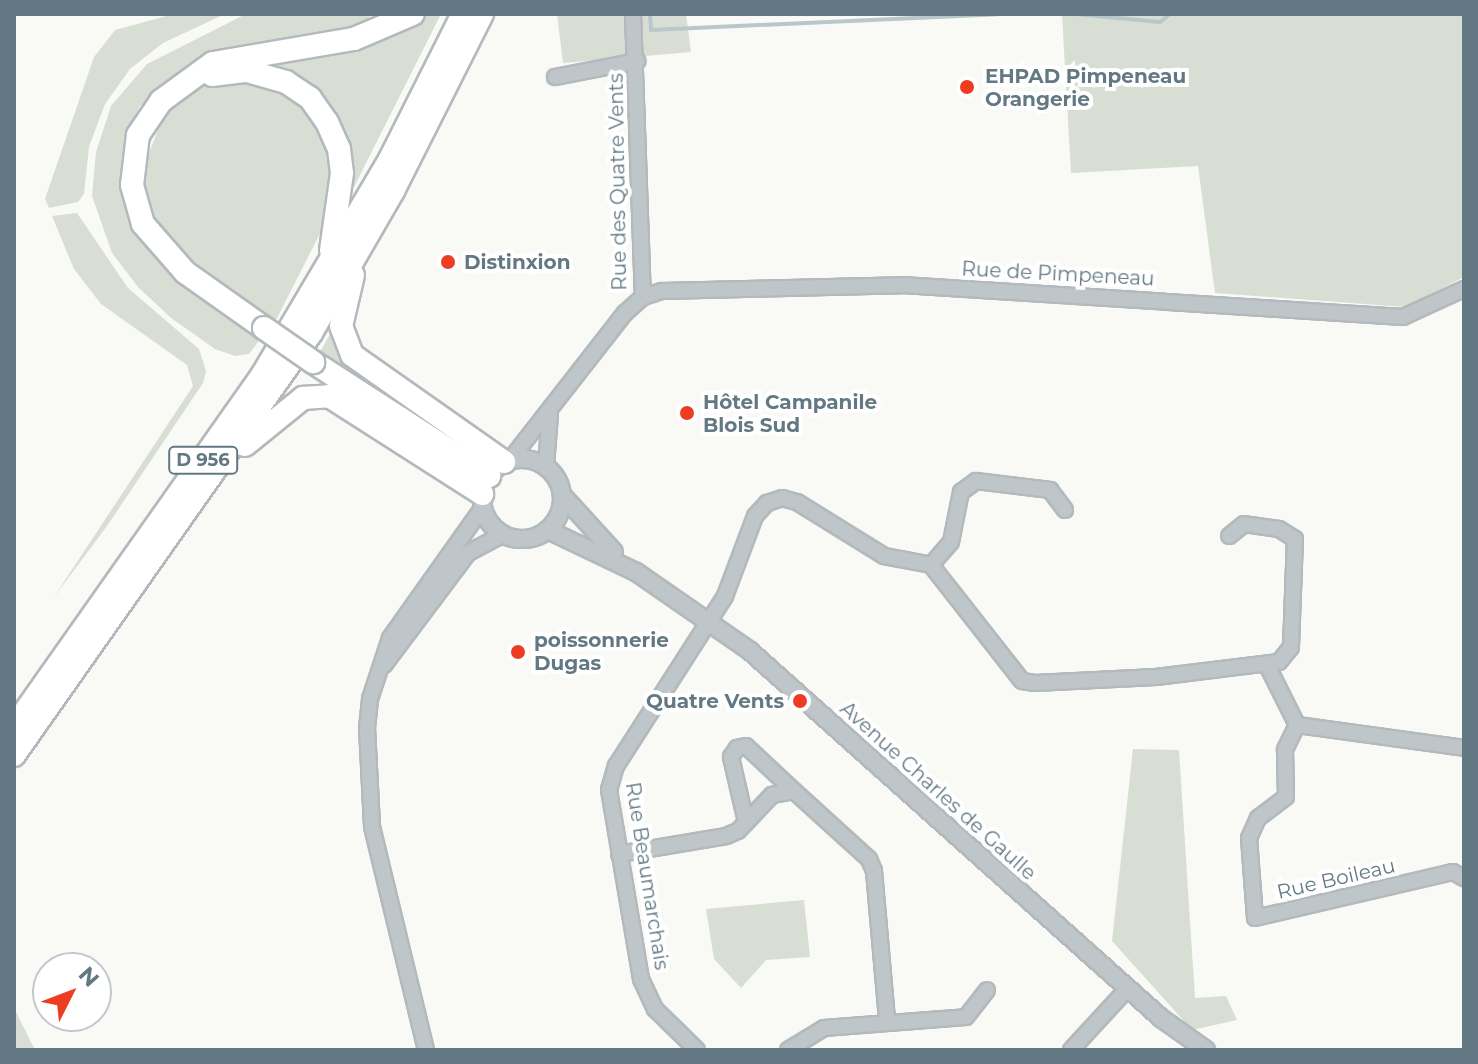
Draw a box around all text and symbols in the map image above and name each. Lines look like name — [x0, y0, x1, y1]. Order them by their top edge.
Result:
place label: EHPAD Pimpeneau Orangerie — [985, 64, 1186, 111]
street label: Rue des Quatre Vents — [604, 73, 632, 291]
marker: EHPAD Pimpeneau Orangerie — [956, 76, 978, 98]
place label: Distinxion — [464, 250, 571, 274]
marker: Distinxion — [439, 253, 457, 271]
street label: Rue de Pimpeneau — [961, 257, 1155, 291]
place label: Hôtel Campanile Blois Sud — [703, 390, 877, 437]
marker: Hôtel Campanile Blois Sud — [678, 404, 696, 422]
road number: D 956 — [167, 446, 239, 474]
place label: poissonnerie Dugas — [534, 628, 669, 675]
marker: poissonnerie Dugas — [509, 643, 527, 661]
place label: Quatre Vents — [646, 689, 784, 713]
marker: Quatre Vents — [791, 692, 809, 710]
street label: Avenue Charles de Gaulle — [835, 697, 1041, 885]
street label: Rue Beaumarchais — [620, 780, 674, 972]
street label: Rue Boileau — [1275, 854, 1397, 904]
north arrow — [32, 952, 112, 1032]
text: N — [73, 961, 105, 993]

